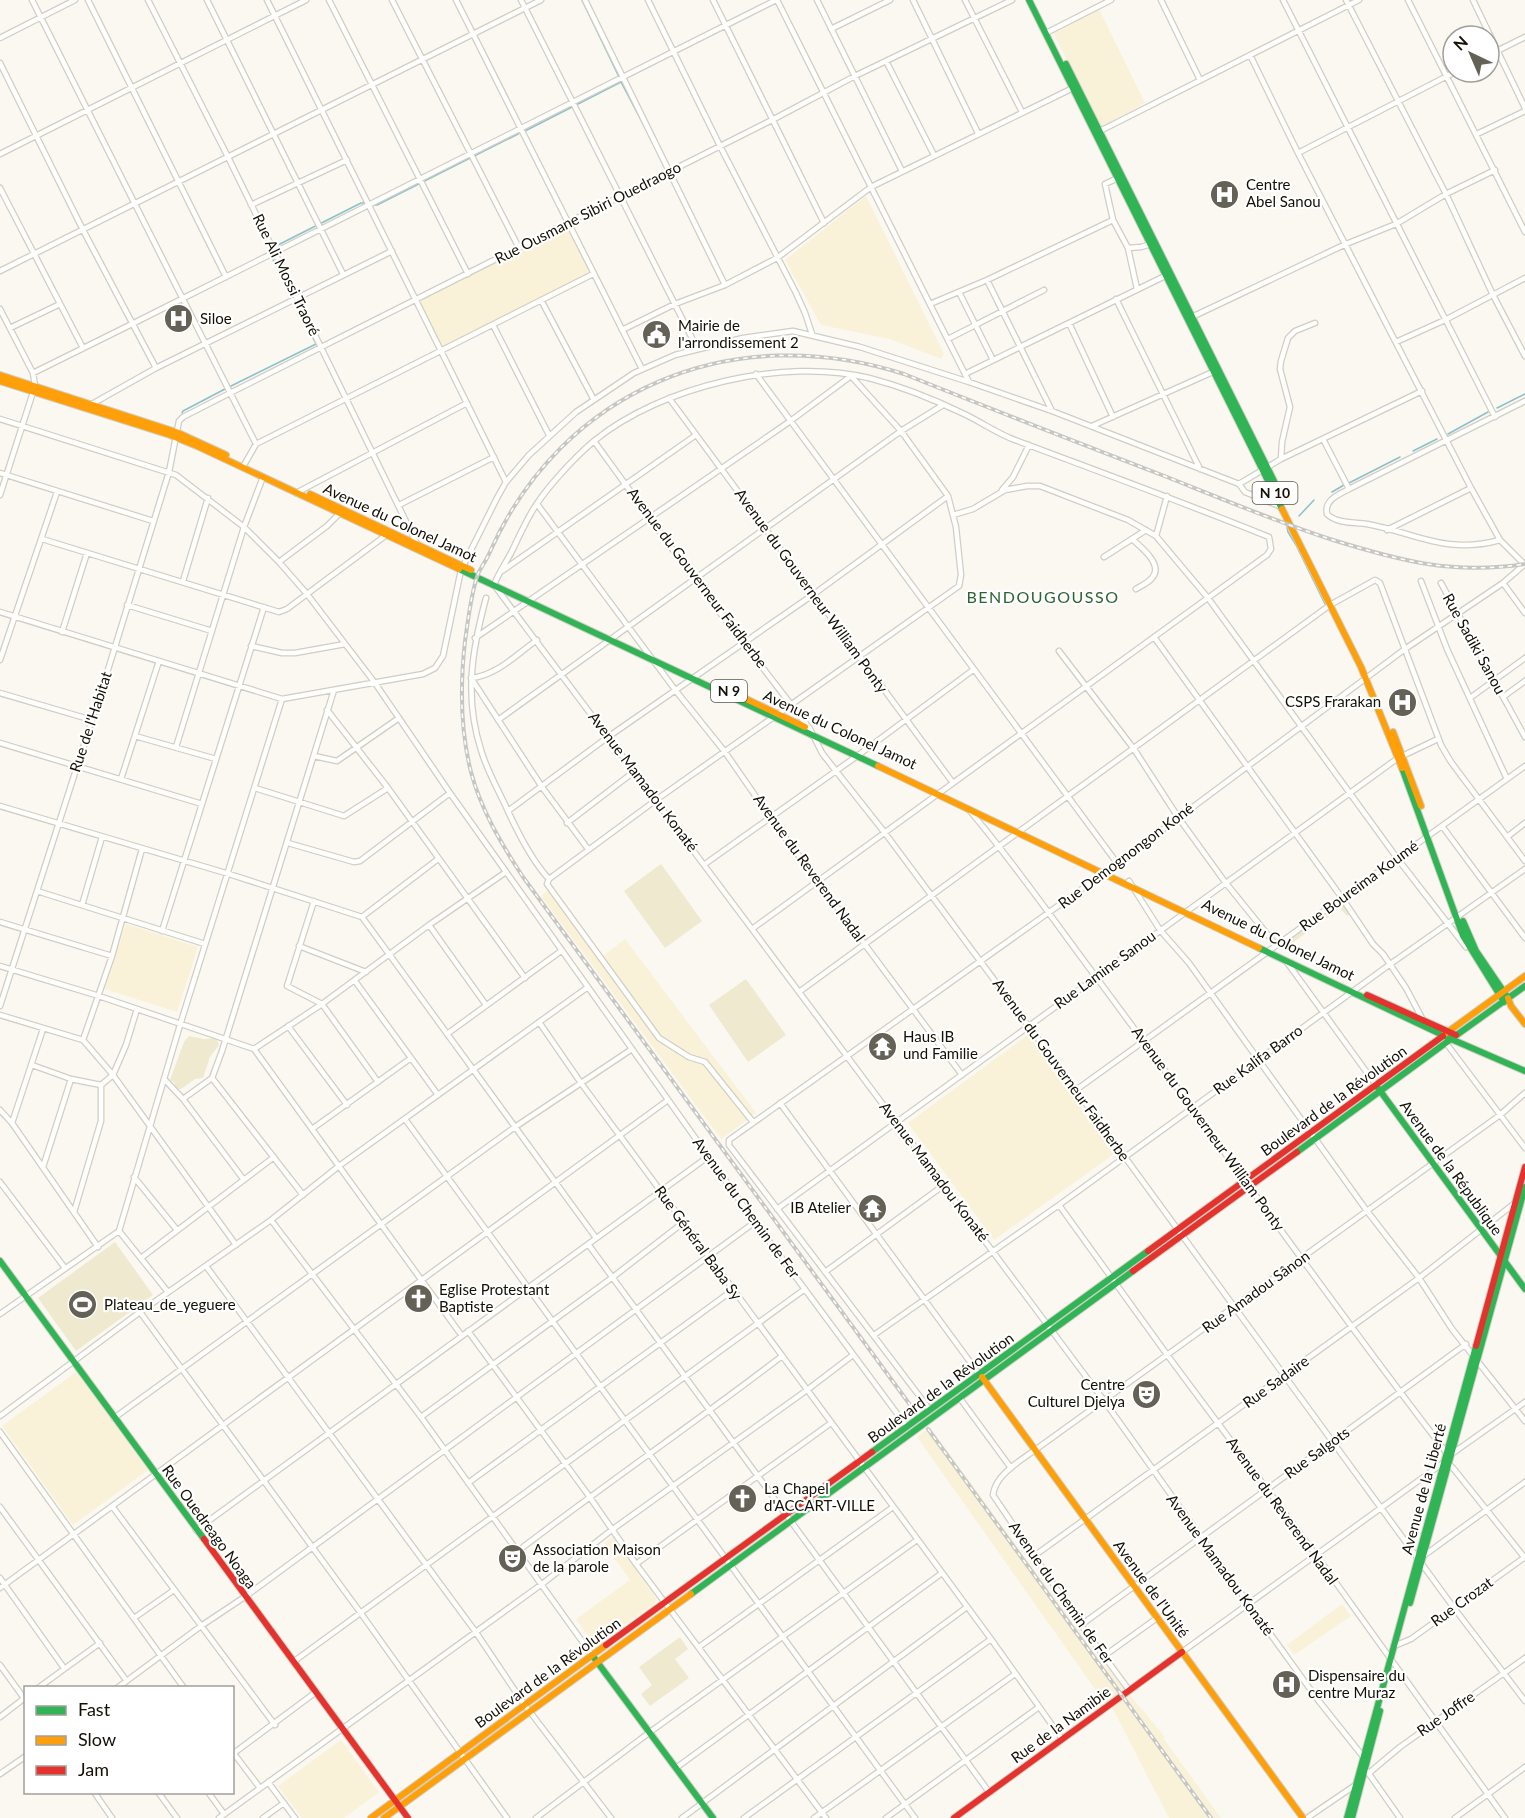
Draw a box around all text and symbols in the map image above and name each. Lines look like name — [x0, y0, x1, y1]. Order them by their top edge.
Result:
north arrow — [1441, 24, 1501, 84]
text: N — [1449, 32, 1471, 54]
street label: Rue Ousmane Sibiri Ouedraogo — [491, 157, 684, 267]
place label: Centre Abel Sanou — [1246, 175, 1321, 210]
hospital icon: Centre Abel Sanou — [1209, 178, 1241, 210]
street label: Rue Ali Mossi Traoré — [250, 211, 324, 339]
hospital icon: Siloe — [163, 303, 195, 335]
place label: Siloe — [200, 309, 232, 327]
place label: Mairie de l'arrondissement 2 — [678, 316, 799, 351]
public building icon: Mairie de l'arrondissement 2 — [641, 319, 673, 351]
street label: Avenue du Colonel Jamot — [321, 479, 481, 566]
road number: N 10 — [1252, 482, 1298, 504]
street label: Avenue du Gouverneur Faidherbe — [624, 484, 772, 671]
street label: Avenue du Gouverneur William Ponty — [732, 485, 892, 696]
district label: BENDOUGOUSSO — [967, 587, 1119, 606]
street label: Rue Sadiki Sanou — [1440, 590, 1510, 697]
street label: Rue de l'Habitat — [65, 669, 115, 774]
road number: N 9 — [711, 680, 747, 702]
street label: Avenue du Colonel Jamot — [761, 686, 921, 773]
hospital icon: CSPS Frarakan — [1386, 686, 1418, 718]
place label: CSPS Frarakan — [1285, 692, 1381, 710]
street label: Avenue Mamadou Konaté — [585, 708, 702, 855]
street label: Avenue du Reverend Nadal — [750, 790, 869, 945]
street label: Rue Demognongon Koné — [1054, 798, 1197, 912]
street label: Rue Boureima Koumé — [1295, 836, 1421, 934]
street label: Avenue du Colonel Jamot — [1199, 894, 1358, 984]
street label: Rue Lamine Sanou — [1050, 926, 1159, 1012]
street label: Avenue du Gouverneur Faidherbe — [989, 975, 1134, 1164]
street label: Rue Kalifa Barro — [1209, 1021, 1306, 1098]
street label: Avenue du Gouverneur William Ponty — [1129, 1023, 1289, 1234]
place label: Haus IB und Familie — [903, 1027, 978, 1062]
temple icon: Haus IB und Familie — [866, 1030, 898, 1062]
street label: Boulevard de la Révolution — [1257, 1041, 1410, 1159]
street label: Avenue de la République — [1397, 1096, 1507, 1238]
street label: Avenue Mamadou Konaté — [876, 1098, 993, 1245]
street label: Avenue du Chemin de Fer — [690, 1133, 804, 1282]
street label: Rue Général Baba Sy — [651, 1182, 746, 1303]
temple icon: IB Atelier — [856, 1192, 888, 1224]
place label: IB Atelier — [790, 1198, 852, 1216]
street label: Rue Amadou Sânon — [1198, 1246, 1313, 1336]
place label: Eglise Protestant Baptiste — [439, 1280, 550, 1315]
church icon: Eglise Protestant Baptiste — [402, 1283, 434, 1315]
sports icon: Plateau_de_yeguere — [67, 1289, 99, 1321]
place label: Plateau_de_yeguere — [104, 1295, 236, 1313]
street label: Boulevard de la Révolution — [864, 1328, 1017, 1446]
street label: Rue Sadaire — [1239, 1351, 1312, 1411]
place label: Centre Culturel Djelya — [1028, 1375, 1125, 1410]
theatre icon: Centre Culturel Djelya — [1130, 1378, 1162, 1410]
street label: Avenue de la Liberté — [1397, 1421, 1449, 1556]
street label: Rue Salgots — [1280, 1423, 1353, 1482]
street label: Avenue du Reverend Nadal — [1223, 1433, 1342, 1588]
street label: Rue Ouedreago Noaga — [159, 1461, 261, 1592]
place label: La Chapel d'ACCART-VILLE — [764, 1479, 875, 1514]
church icon: La Chapel d'ACCART-VILLE — [727, 1482, 759, 1514]
street label: Avenue Mamadou Konaté — [1163, 1490, 1278, 1639]
street label: Avenue du Chemin de Fer — [1006, 1518, 1118, 1668]
street label: Avenue de l'Unité — [1110, 1536, 1193, 1641]
place label: Association Maison de la parole — [533, 1540, 661, 1575]
theatre icon: Association Maison de la parole — [496, 1543, 528, 1575]
street label: Rue Crozat — [1427, 1572, 1496, 1630]
street label: Boulevard de la Révolution — [471, 1613, 624, 1731]
place label: Dispensaire du centre Muraz — [1308, 1666, 1405, 1701]
hospital icon: Dispensaire du centre Muraz — [1271, 1669, 1303, 1701]
street label: Rue de la Namibie — [1007, 1682, 1114, 1766]
legend — [24, 1686, 234, 1794]
street label: Rue Joffre — [1413, 1687, 1478, 1740]
text: Fast — [78, 1698, 111, 1720]
text: Slow — [78, 1728, 116, 1750]
text: Jam — [78, 1758, 109, 1780]

